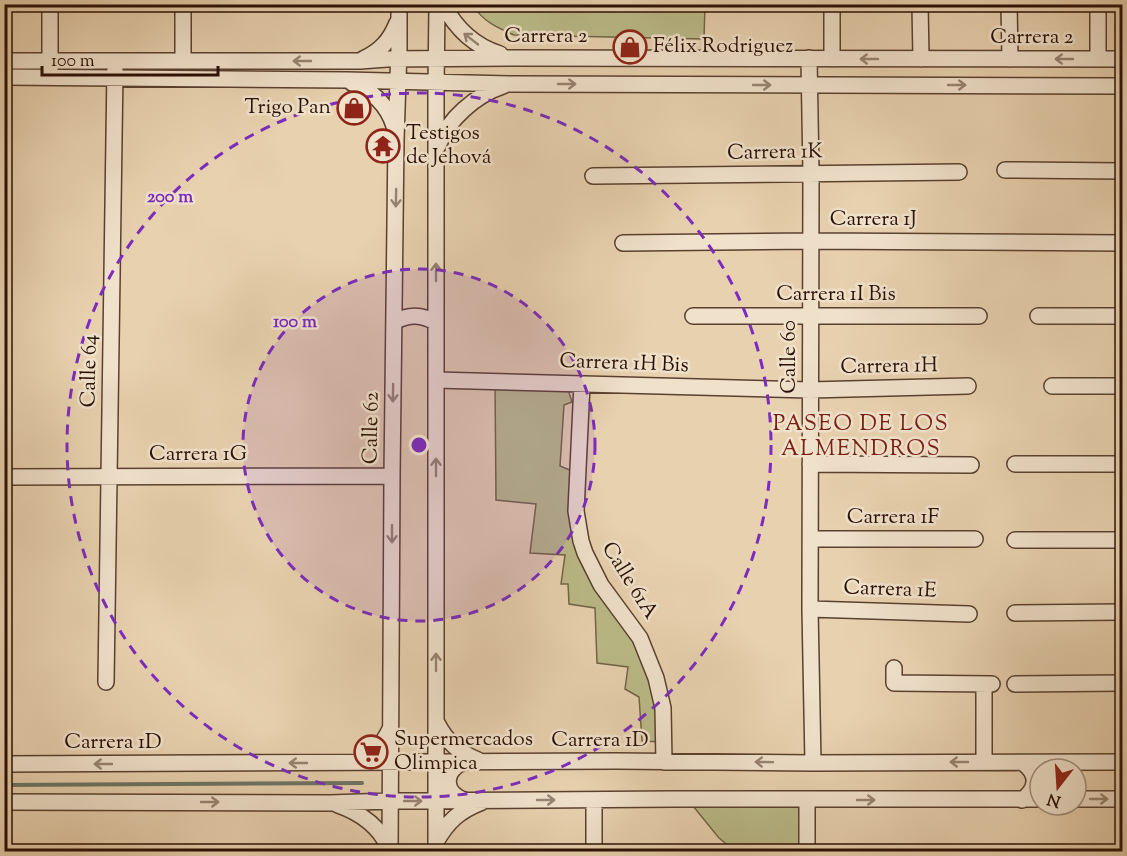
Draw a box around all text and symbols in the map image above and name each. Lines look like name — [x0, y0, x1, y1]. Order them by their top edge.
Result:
street label: Carrera 2 — [504, 22, 588, 52]
street label: Carrera 2 — [990, 23, 1074, 53]
shop icon: Félix Rodriguez — [612, 29, 648, 65]
place label: Félix Rodriguez — [653, 32, 793, 62]
one-way arrow — [464, 33, 480, 45]
scale bar — [42, 39, 218, 77]
text: 100 m — [51, 49, 95, 75]
one-way arrow — [860, 53, 880, 65]
one-way arrow — [1055, 53, 1075, 65]
one-way arrow — [292, 55, 312, 67]
one-way arrow — [557, 78, 577, 90]
one-way arrow — [752, 79, 772, 91]
one-way arrow — [947, 79, 967, 91]
shop icon: Trigo Pan — [336, 90, 372, 126]
place label: Trigo Pan — [245, 93, 331, 123]
place label: Testigos de Jehová — [406, 119, 492, 173]
temple icon: Testigos de Jehová — [365, 128, 401, 164]
street label: Carrera 1K — [727, 137, 823, 169]
text: 200 m — [147, 185, 193, 211]
one-way arrow — [390, 188, 401, 208]
street label: Carrera 1J — [830, 205, 916, 235]
one-way arrow — [430, 262, 442, 282]
street label: Carrera 1I Bis — [776, 280, 896, 310]
text: 100 m — [273, 310, 317, 336]
street label: Calle 60 — [775, 320, 805, 394]
street label: Calle 64 — [74, 334, 106, 408]
street label: Carrera 1H Bis — [559, 347, 689, 381]
street label: Carrera 1H — [840, 351, 938, 383]
one-way arrow — [387, 383, 399, 403]
street label: Calle 62 — [356, 392, 388, 464]
district label: PASEO DE LOS ALMENDROS — [773, 409, 949, 466]
centre of rings — [409, 435, 429, 455]
street label: Carrera 1G — [149, 440, 247, 470]
one-way arrow — [430, 457, 442, 477]
street label: Carrera 1F — [847, 503, 940, 533]
one-way arrow — [386, 524, 398, 544]
street label: Calle 61A — [593, 536, 665, 626]
street label: Carrera 1E — [843, 573, 938, 607]
one-way arrow — [430, 652, 442, 672]
place label: Supermercados Olimpica — [394, 725, 533, 779]
street label: Carrera 1D — [551, 726, 649, 756]
street label: Carrera 1D — [64, 728, 162, 758]
supermarket icon: Supermercados Olimpica — [353, 734, 389, 770]
one-way arrow — [755, 756, 775, 768]
one-way arrow — [950, 756, 970, 768]
one-way arrow — [289, 757, 309, 769]
north arrow — [1028, 757, 1088, 817]
one-way arrow — [94, 758, 114, 770]
text: N — [1045, 786, 1064, 812]
one-way arrow — [1089, 793, 1109, 805]
one-way arrow — [535, 794, 555, 806]
one-way arrow — [855, 794, 875, 806]
one-way arrow — [402, 795, 422, 807]
one-way arrow — [200, 796, 220, 808]

